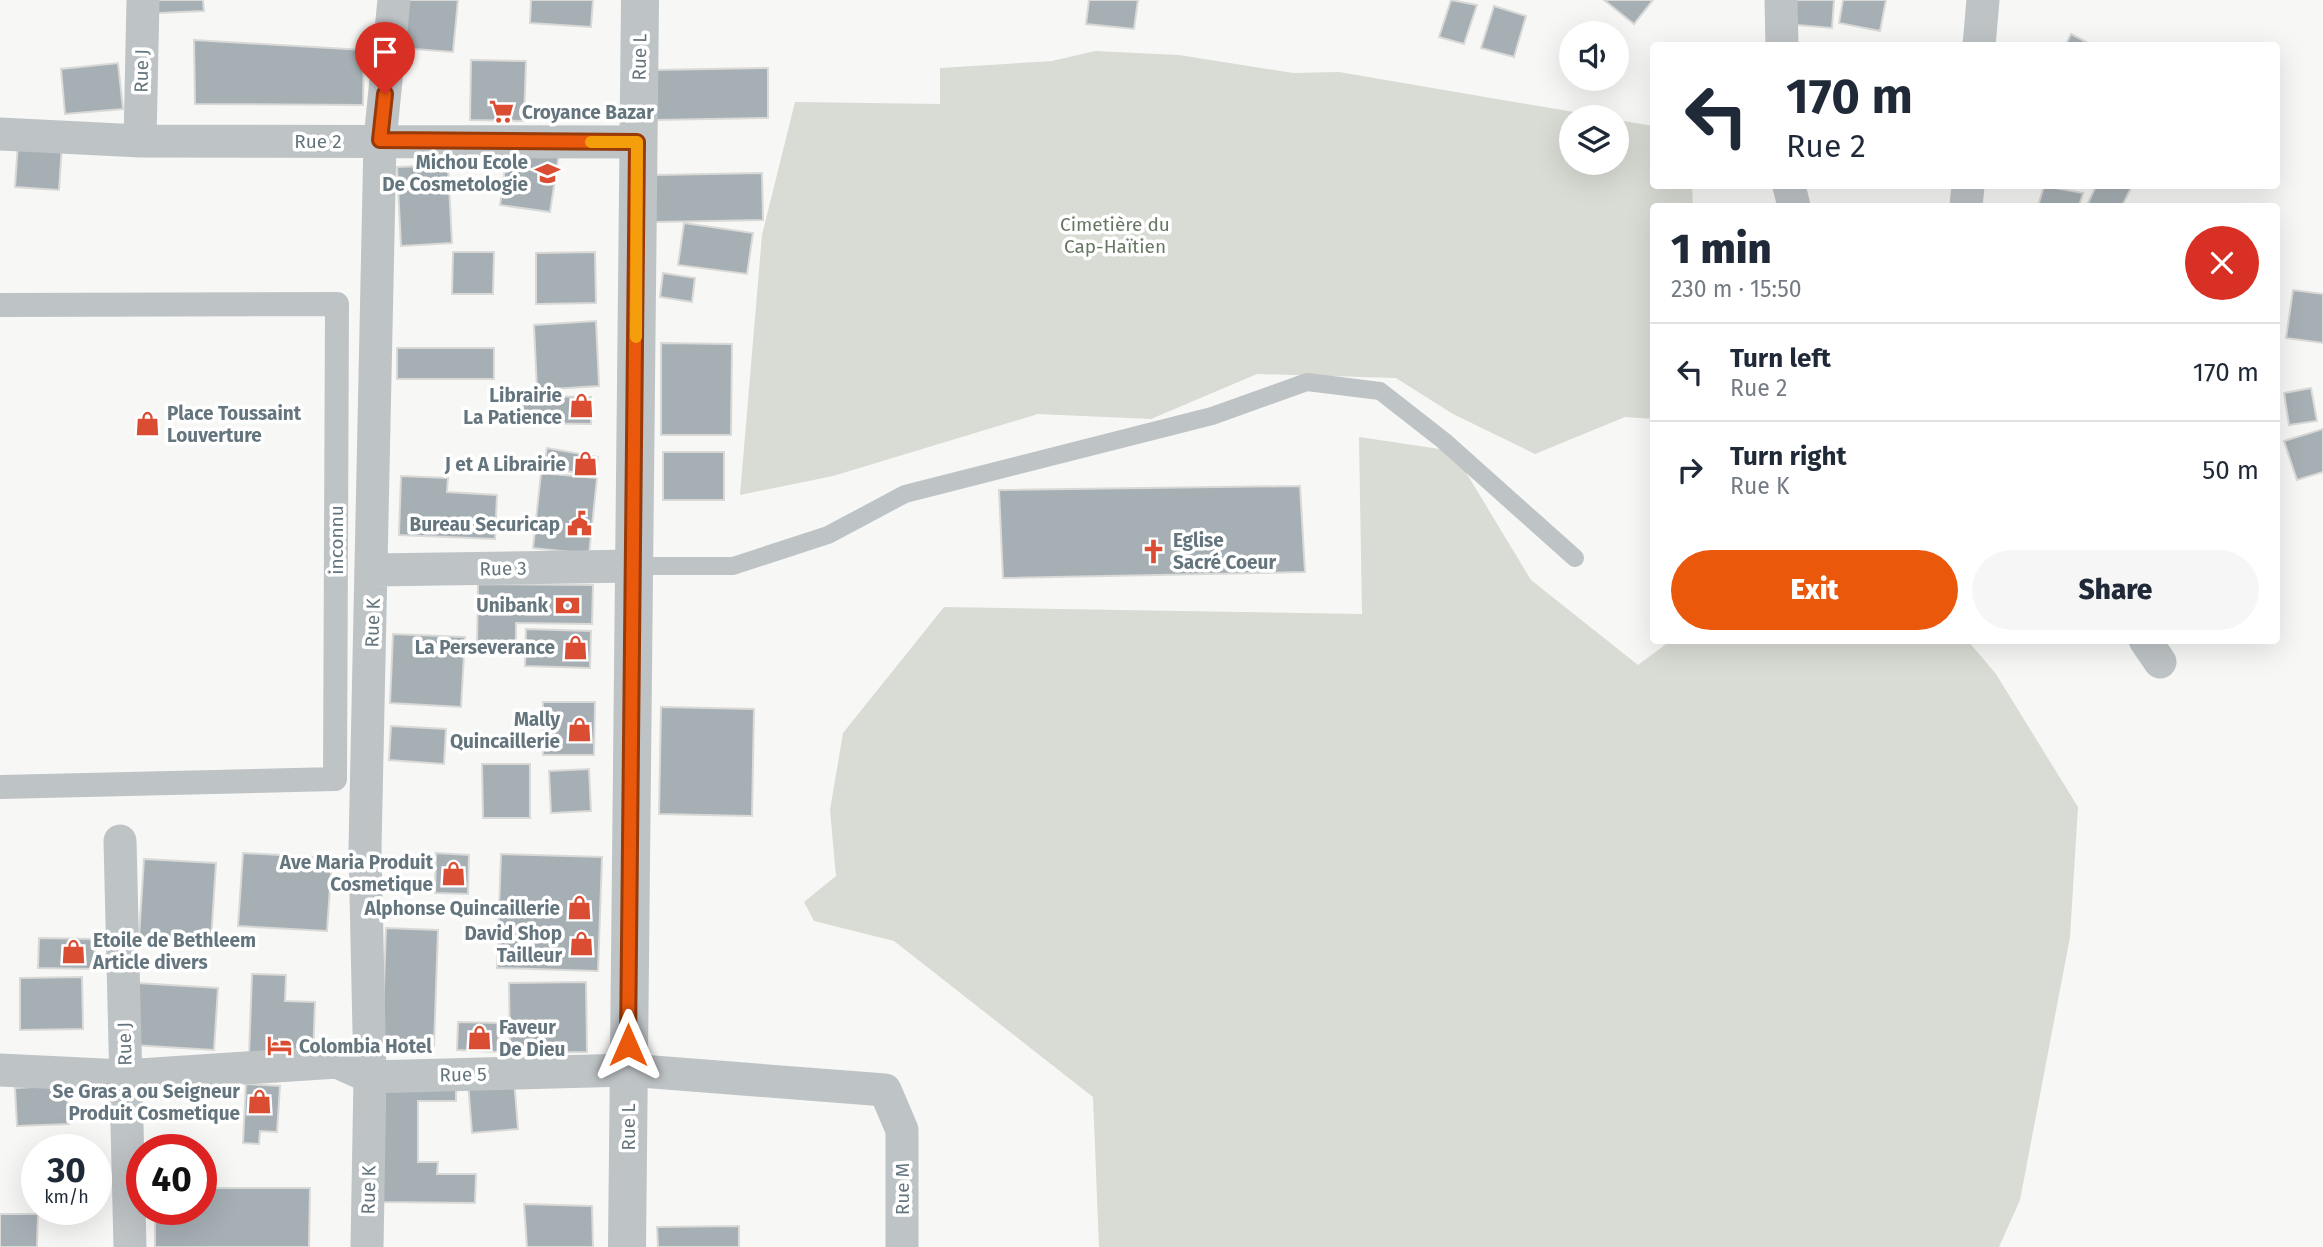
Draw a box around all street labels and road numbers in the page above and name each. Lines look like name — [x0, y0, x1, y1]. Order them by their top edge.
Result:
street label: Rue L — [628, 33, 651, 81]
street label: Rue J — [130, 49, 153, 93]
street label: Rue 2 — [294, 130, 342, 153]
street label: inconnu — [325, 505, 348, 575]
street label: Rue 3 — [479, 557, 527, 580]
street label: Rue K — [360, 597, 385, 648]
street label: Rue J — [113, 1022, 136, 1066]
street label: Rue 5 — [439, 1063, 487, 1086]
street label: Rue L — [617, 1103, 640, 1151]
street label: Rue M — [891, 1163, 914, 1215]
street label: Rue K — [357, 1164, 380, 1215]

